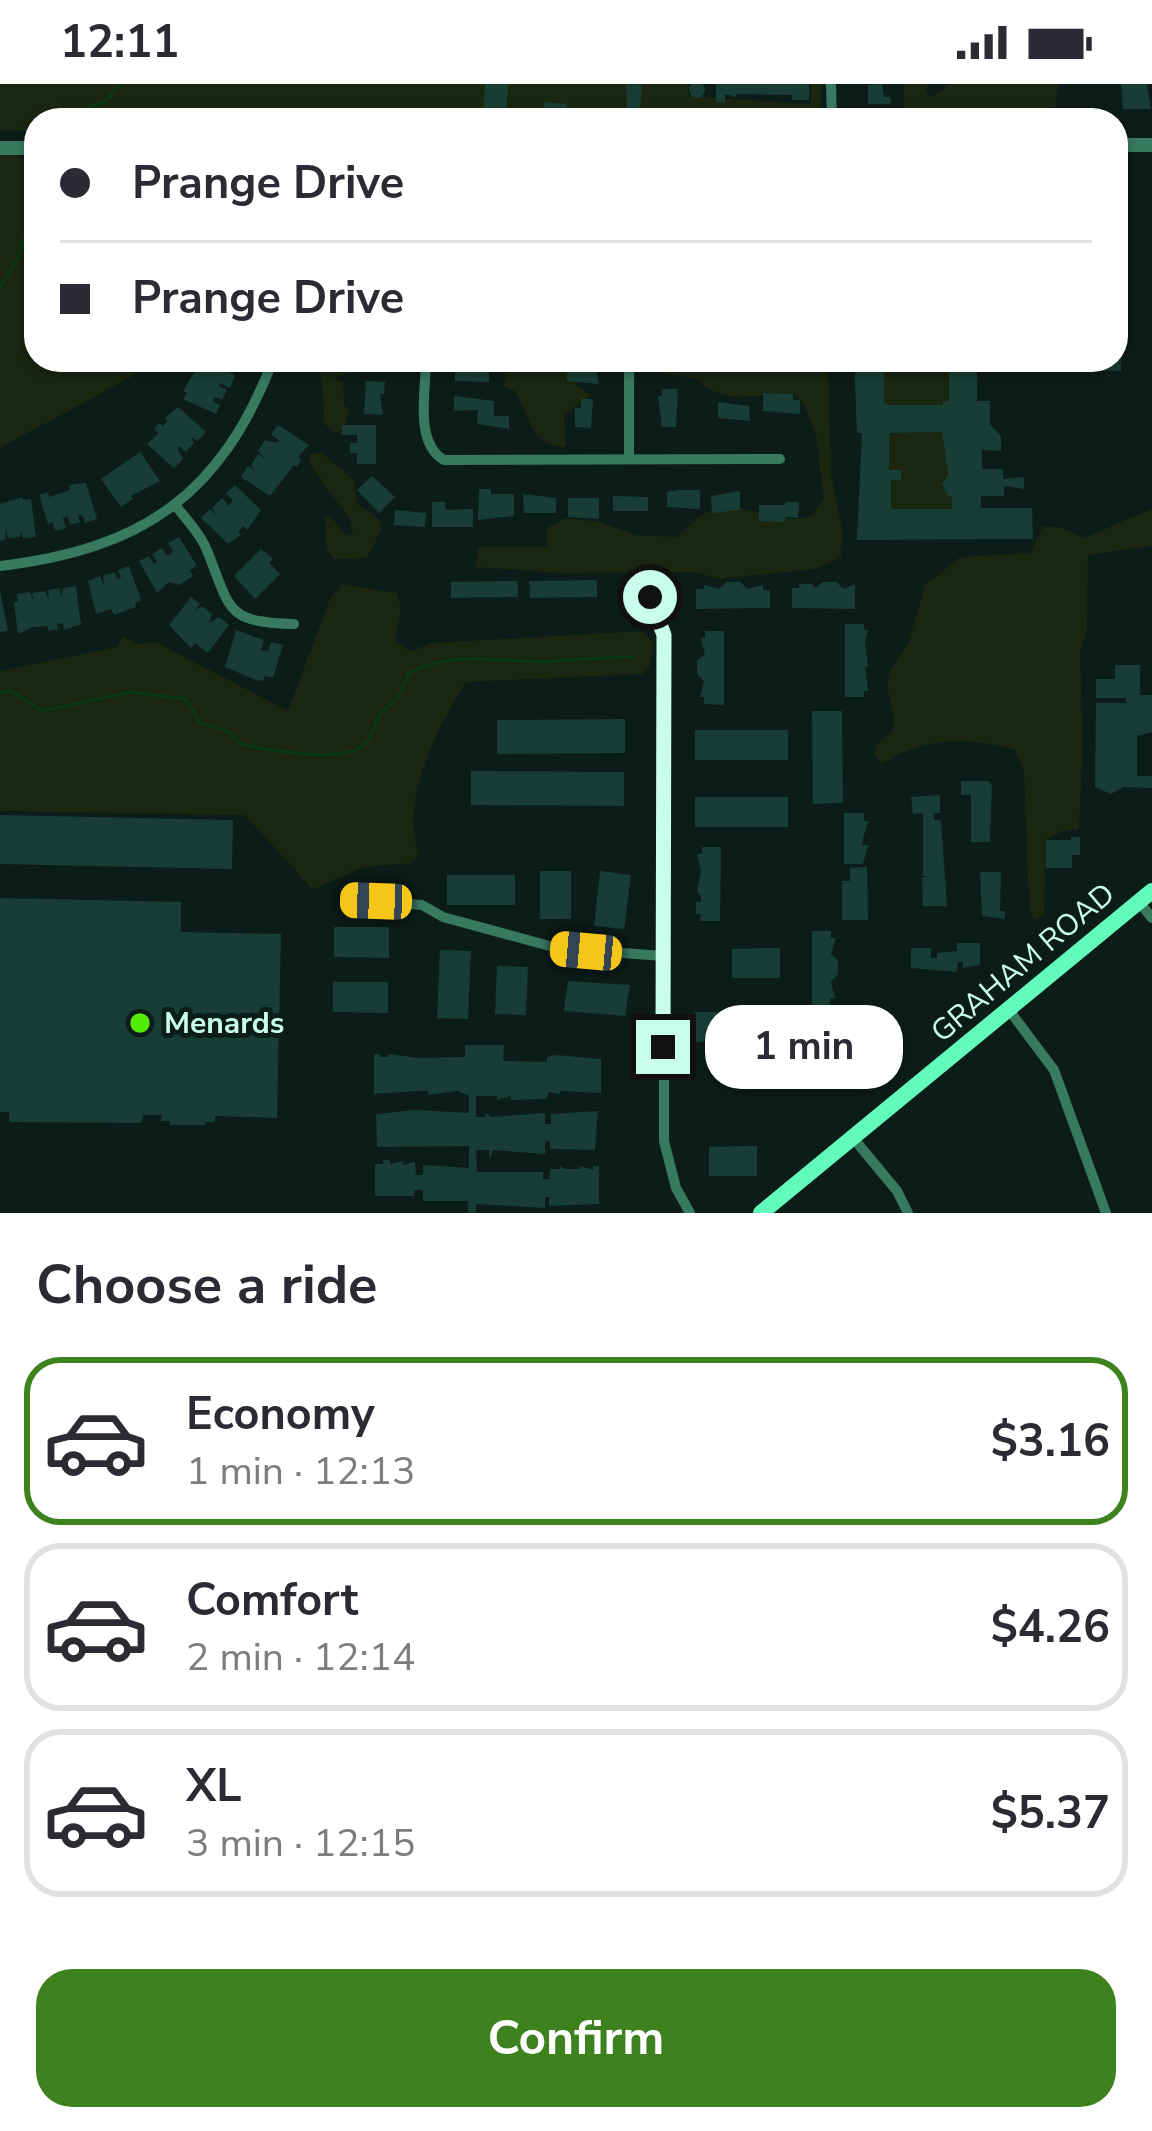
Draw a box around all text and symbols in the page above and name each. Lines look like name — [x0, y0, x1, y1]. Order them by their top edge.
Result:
text: 12:11 — [60, 12, 179, 73]
text: Prange Drive — [132, 153, 404, 214]
text: Prange Drive — [132, 268, 404, 329]
route start — [623, 570, 677, 624]
street label: GRAHAM ROAD — [922, 874, 1124, 1052]
car — [339, 882, 413, 920]
car — [549, 930, 623, 972]
place label: Menards — [164, 1003, 284, 1044]
callout: 1 min — [705, 1005, 903, 1089]
marker: Menards — [127, 1010, 153, 1036]
route end — [636, 1020, 690, 1074]
text: 1 min — [754, 1020, 854, 1073]
text: Choose a ride — [36, 1248, 377, 1322]
text: Economy — [186, 1384, 375, 1445]
icon: car — [42, 1387, 150, 1495]
text: $3.16 — [991, 1411, 1110, 1472]
text: 1 min · 12:13 — [186, 1445, 415, 1498]
text: Comfort — [186, 1570, 358, 1631]
icon: car — [42, 1573, 150, 1681]
text: $4.26 — [991, 1597, 1110, 1658]
text: 2 min · 12:14 — [186, 1631, 415, 1684]
text: XL — [186, 1756, 242, 1817]
icon: car — [42, 1759, 150, 1867]
text: $5.37 — [991, 1783, 1110, 1844]
text: 3 min · 12:15 — [186, 1817, 415, 1870]
button: Confirm — [36, 1969, 1116, 2107]

